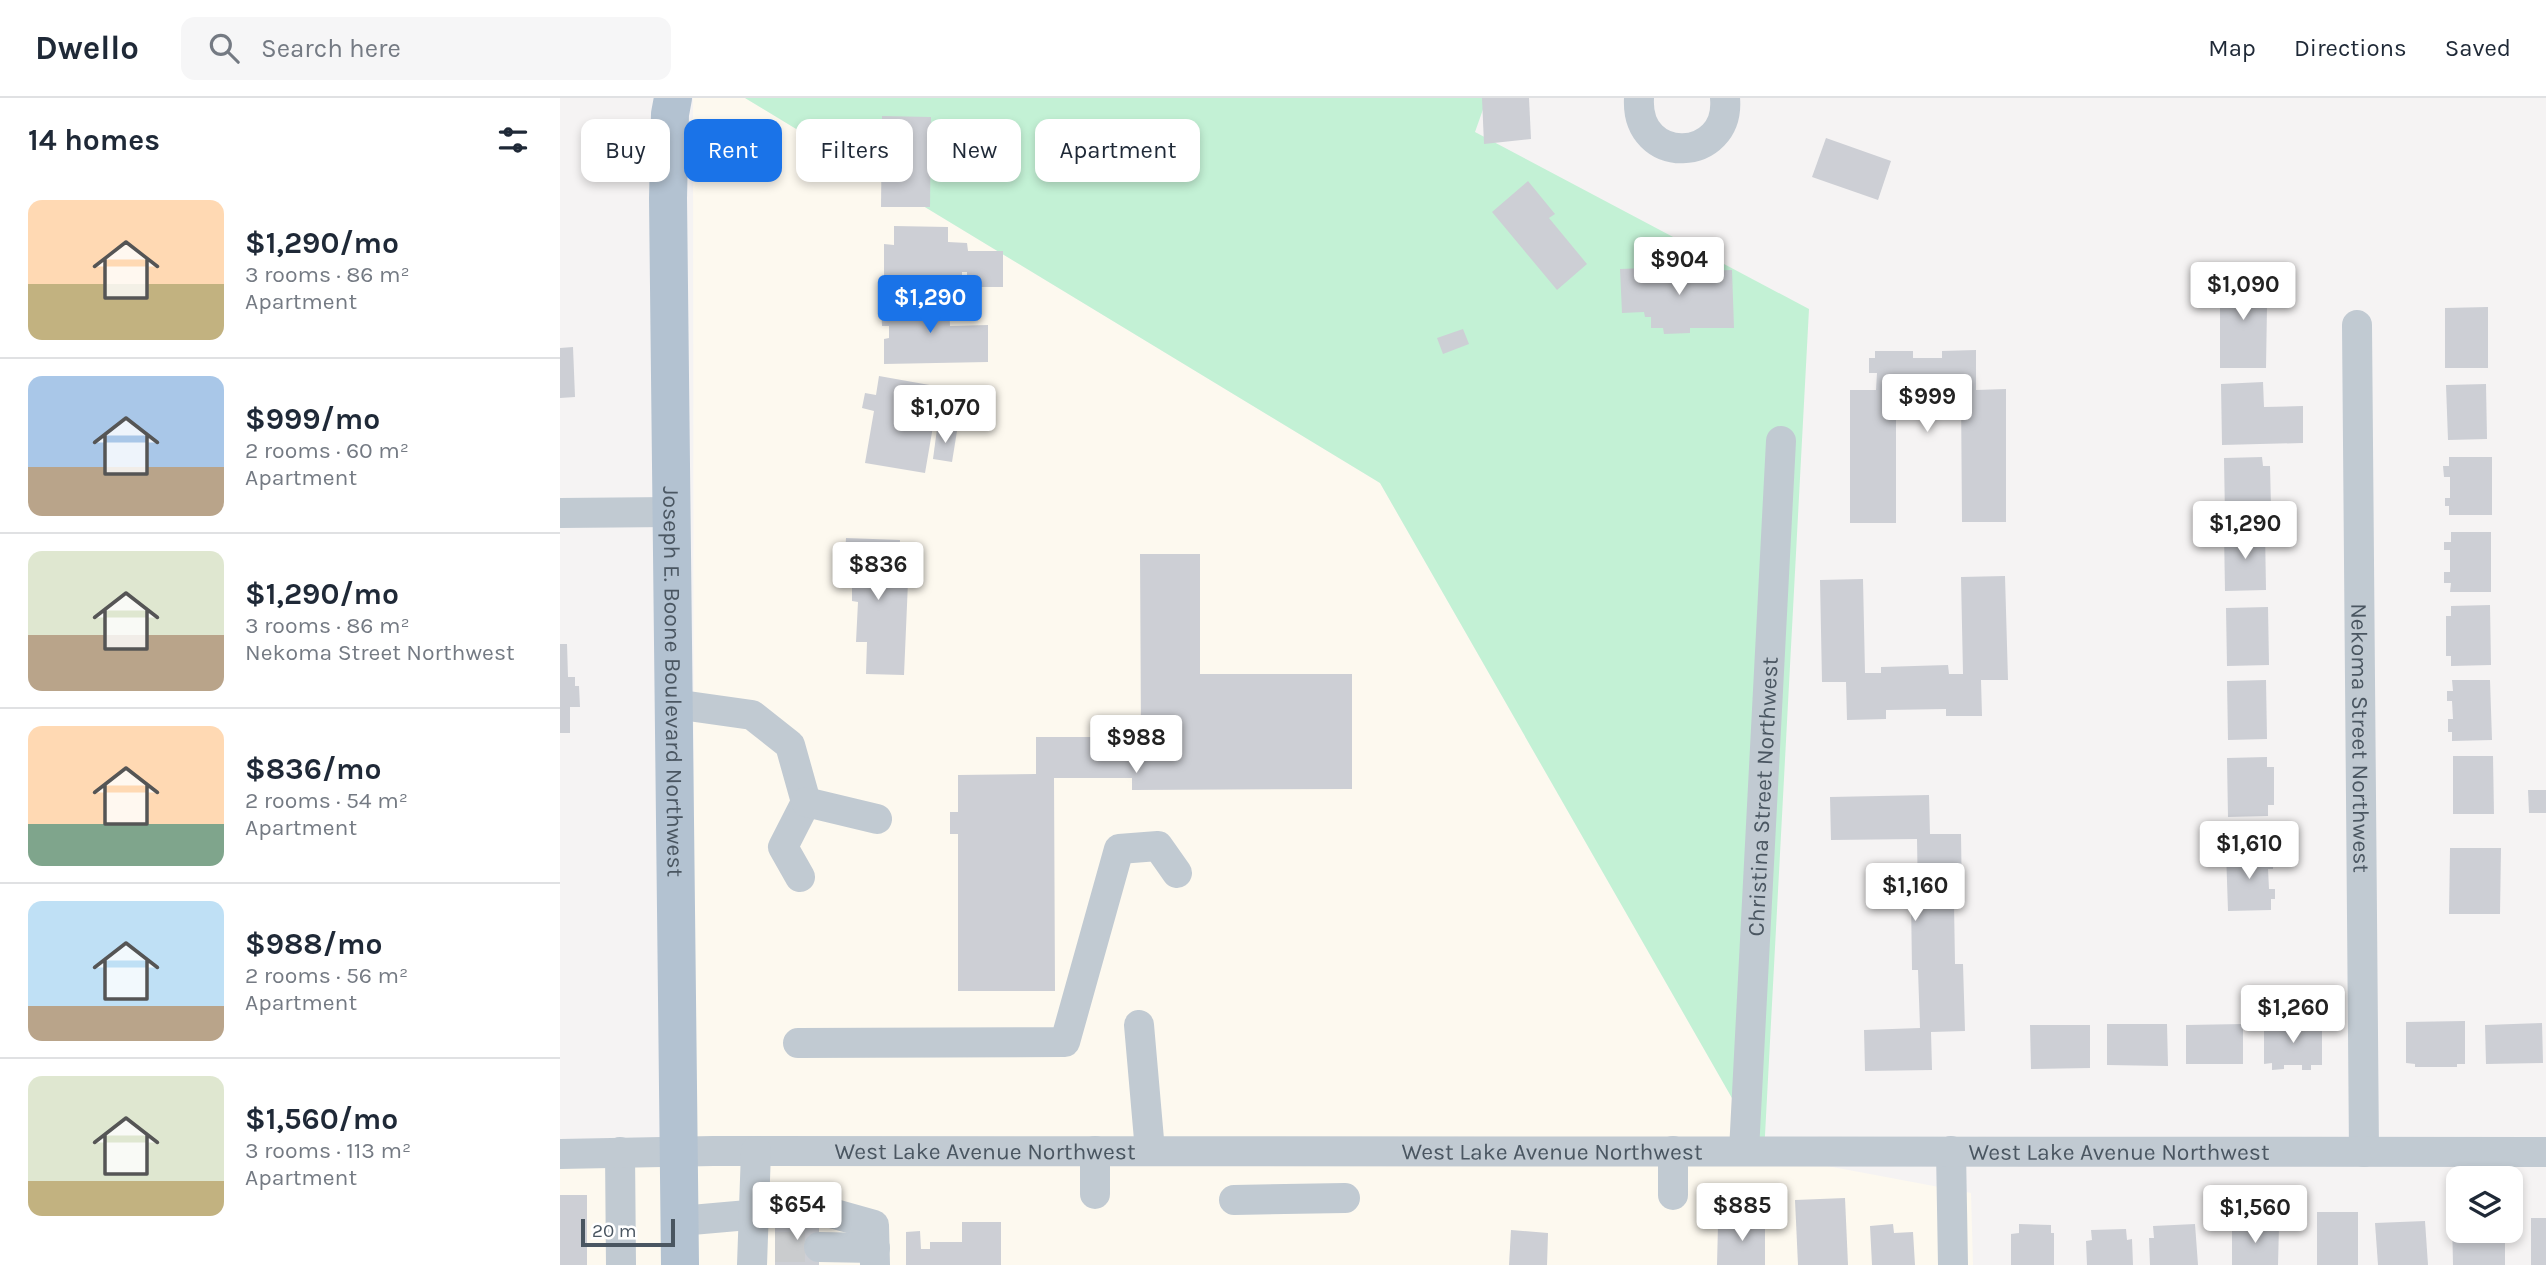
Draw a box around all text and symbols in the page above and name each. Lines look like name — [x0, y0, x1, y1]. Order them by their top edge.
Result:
search box — [181, 17, 671, 80]
text: Dwello — [35, 29, 139, 67]
icon: search — [205, 29, 243, 67]
text: Search here — [261, 33, 401, 64]
text: Map — [2208, 34, 2256, 62]
text: Directions — [2294, 34, 2407, 62]
text: Saved — [2445, 34, 2511, 62]
chip: Buy — [581, 119, 670, 182]
chip: Rent — [684, 119, 782, 182]
chip: Filters — [796, 119, 913, 182]
chip: New — [927, 119, 1021, 182]
chip: Apartment — [1035, 119, 1200, 182]
icon: filters — [494, 121, 532, 159]
text: 14 homes — [28, 122, 160, 158]
text: $1,290/mo — [245, 225, 399, 261]
icon: home — [84, 228, 168, 312]
pin: $904 — [1638, 238, 1720, 297]
text: $904 — [1650, 246, 1708, 273]
text: 3 rooms · 86 m² — [245, 261, 410, 288]
pin: $1,090 — [2186, 262, 2300, 322]
text: $1,090 — [2207, 271, 2280, 298]
pin: $1,290 — [873, 275, 987, 335]
text: $1,290 — [894, 284, 966, 311]
text: Apartment — [245, 288, 357, 315]
pin: $999 — [1886, 374, 1968, 434]
text: $999 — [1898, 383, 1956, 410]
pin: $1,070 — [888, 386, 1002, 445]
text: $1,070 — [910, 394, 980, 421]
text: $999/mo — [245, 401, 380, 437]
icon: home — [84, 404, 168, 488]
text: 2 rooms · 60 m² — [245, 437, 409, 464]
text: Apartment — [245, 464, 357, 491]
street label: Joseph E. Boone Boulevard Northwest — [657, 486, 689, 878]
pin: $1,290 — [2188, 502, 2302, 561]
text: $1,290 — [2209, 510, 2281, 537]
pin: $836 — [837, 542, 919, 602]
text: $836 — [849, 551, 907, 578]
text: $1,290/mo — [245, 576, 399, 612]
icon: home — [84, 579, 168, 663]
street label: Nekoma Street Northwest — [2345, 603, 2375, 873]
text: 3 rooms · 86 m² — [245, 612, 410, 639]
text: Nekoma Street Northwest — [245, 639, 515, 666]
street label: Christina Street Northwest — [1742, 656, 1784, 937]
pin: $988 — [1095, 716, 1177, 775]
text: $988 — [1106, 724, 1166, 751]
text: $836/mo — [245, 751, 382, 787]
icon: home — [84, 754, 168, 838]
text: 2 rooms · 54 m² — [245, 787, 408, 814]
text: Apartment — [245, 814, 357, 841]
pin: $1,610 — [2192, 822, 2306, 881]
text: $1,610 — [2216, 830, 2282, 857]
pin: $1,160 — [1858, 864, 1972, 923]
text: $1,160 — [1882, 872, 1948, 899]
text: $988/mo — [245, 926, 382, 962]
icon: home — [84, 929, 168, 1013]
text: 2 rooms · 56 m² — [245, 962, 408, 989]
pin: $1,260 — [2236, 986, 2350, 1045]
text: Apartment — [245, 989, 357, 1016]
text: $1,260 — [2257, 994, 2329, 1021]
text: $1,560/mo — [245, 1101, 398, 1137]
icon: home — [84, 1104, 168, 1188]
text: 3 rooms · 113 m² — [245, 1137, 411, 1164]
street label: West Lake Avenue Northwest — [834, 1138, 1136, 1165]
street label: West Lake Avenue Northwest — [1401, 1138, 1703, 1166]
street label: West Lake Avenue Northwest — [1968, 1139, 2270, 1166]
text: Apartment — [245, 1164, 357, 1191]
map controls — [2446, 1166, 2523, 1243]
button: layers — [2446, 1166, 2523, 1243]
pin: $654 — [756, 1182, 838, 1242]
pin: $885 — [1701, 1184, 1783, 1243]
pin: $1,560 — [2198, 1186, 2312, 1245]
text: $654 — [769, 1191, 825, 1218]
text: $885 — [1713, 1192, 1771, 1219]
text: $1,560 — [2219, 1194, 2291, 1221]
scale bar — [581, 1216, 676, 1248]
text: 20 m — [592, 1220, 637, 1242]

